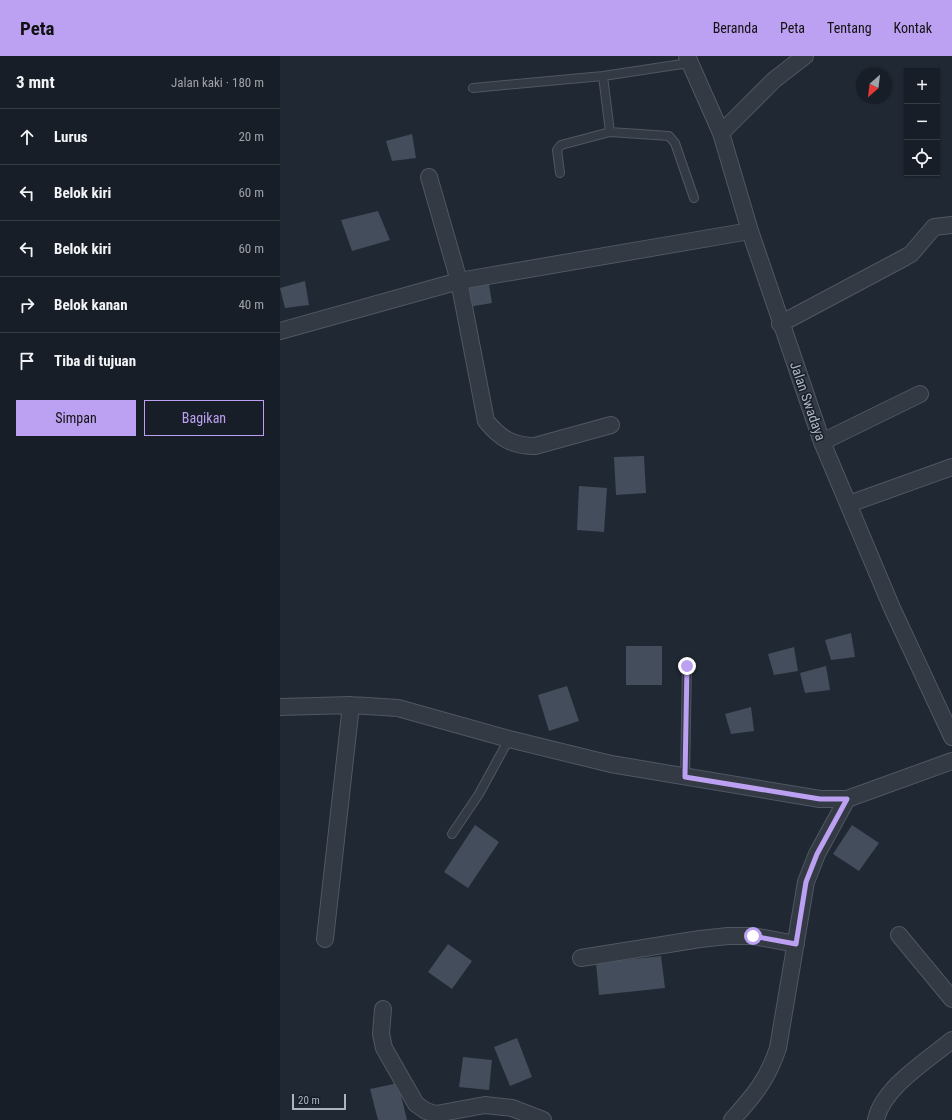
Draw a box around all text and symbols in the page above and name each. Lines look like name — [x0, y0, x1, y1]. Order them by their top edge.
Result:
text: Peta — [20, 17, 55, 40]
text: Beranda — [713, 20, 758, 36]
text: Peta — [780, 20, 805, 36]
text: Tentang — [827, 20, 872, 36]
text: Kontak — [894, 20, 932, 36]
north arrow — [856, 68, 892, 104]
map controls — [904, 68, 940, 176]
button: + — [904, 68, 940, 104]
text: 3 mnt — [16, 72, 55, 92]
text: Jalan kaki · 180 m — [171, 75, 264, 90]
button: − — [904, 104, 940, 140]
icon: ahead — [16, 126, 38, 148]
text: Lurus — [54, 128, 88, 146]
text: 20 m — [238, 129, 264, 144]
button: locate — [904, 140, 940, 176]
icon: left — [16, 182, 38, 204]
text: Belok kiri — [54, 184, 111, 202]
text: 60 m — [238, 185, 264, 200]
icon: left — [16, 238, 38, 260]
text: Belok kiri — [54, 240, 111, 258]
text: 60 m — [238, 241, 264, 256]
icon: right — [16, 294, 38, 316]
text: Belok kanan — [54, 296, 128, 314]
text: 40 m — [238, 297, 264, 312]
icon: arrive — [16, 350, 38, 372]
text: Tiba di tujuan — [54, 352, 136, 370]
street label: Jalan Swadaya — [787, 359, 829, 443]
button: Simpan — [16, 400, 136, 436]
button: Bagikan — [144, 400, 264, 436]
route end — [678, 657, 696, 675]
route start — [744, 927, 762, 945]
scale bar — [292, 1092, 346, 1111]
text: 20 m — [298, 1094, 320, 1107]

